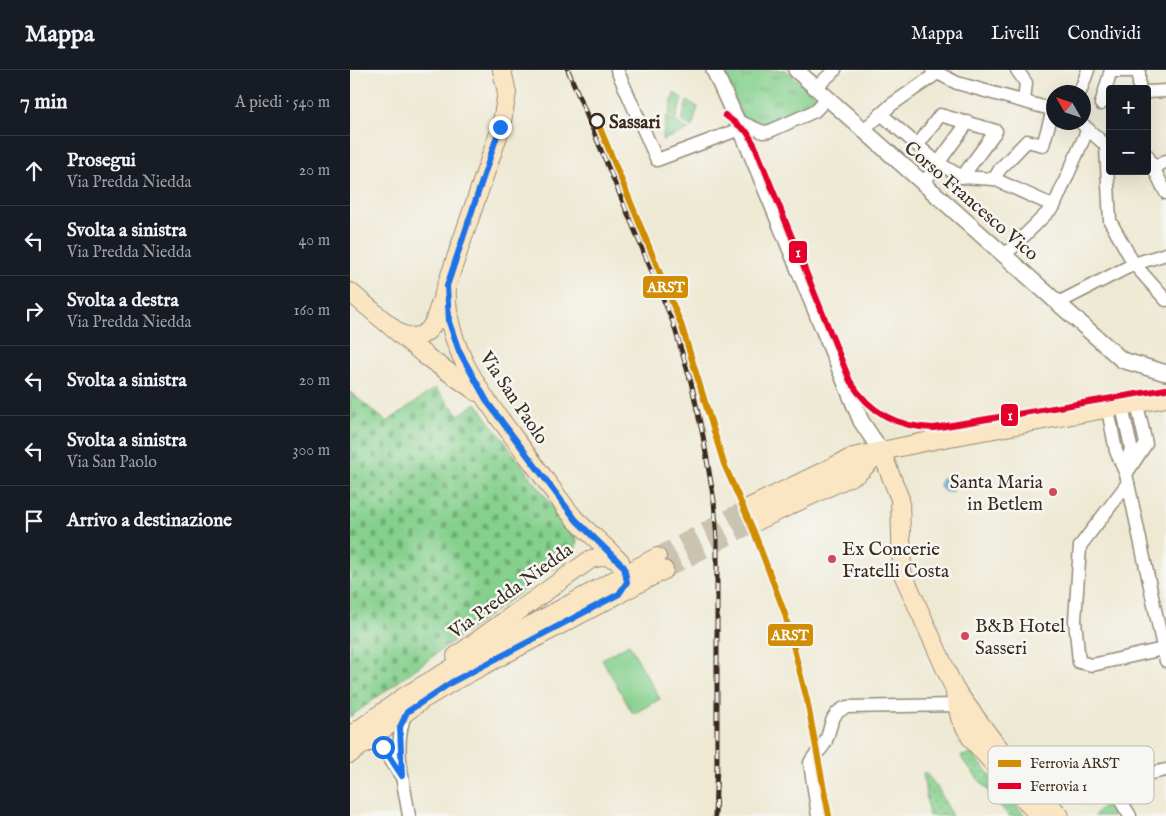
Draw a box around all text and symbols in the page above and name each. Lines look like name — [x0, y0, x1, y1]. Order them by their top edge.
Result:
text: Mappa — [25, 19, 94, 50]
text: Mappa — [911, 23, 963, 46]
text: Livelli — [991, 23, 1039, 46]
text: Condividi — [1067, 23, 1141, 46]
north arrow — [1046, 85, 1091, 130]
map controls — [1106, 85, 1151, 175]
button: + — [1106, 85, 1151, 130]
text: 7 min — [20, 89, 67, 116]
text: A piedi · 540 m — [235, 93, 330, 113]
place label: Sassari — [609, 111, 661, 135]
marker: Sassari — [589, 113, 605, 129]
route end — [489, 116, 512, 139]
button: − — [1106, 130, 1151, 175]
street label: Corso Francesco Vico — [898, 136, 1043, 267]
text: Prosegui — [67, 149, 136, 173]
icon: ahead — [20, 157, 48, 185]
text: 20 m — [299, 161, 330, 181]
text: Via Predda Niedda — [67, 173, 191, 193]
text: Svolta a sinistra — [67, 219, 187, 243]
icon: left — [20, 227, 48, 255]
text: 40 m — [298, 231, 330, 251]
line badge: 1 — [788, 240, 808, 264]
text: Via Predda Niedda — [67, 243, 191, 263]
text: 1 — [795, 244, 801, 262]
line badge: ARST — [642, 275, 689, 299]
text: ARST — [646, 279, 686, 297]
text: Svolta a destra — [67, 289, 179, 313]
icon: right — [20, 297, 48, 325]
text: 160 m — [294, 301, 330, 321]
text: Via Predda Niedda — [67, 313, 191, 333]
street label: Via San Paolo — [473, 346, 553, 449]
icon: left — [20, 367, 48, 395]
text: Svolta a sinistra — [67, 369, 187, 393]
text: 20 m — [299, 371, 330, 391]
line badge: 1 — [1000, 403, 1019, 427]
text: 1 — [1007, 407, 1013, 425]
text: Svolta a sinistra — [67, 429, 187, 453]
icon: left — [20, 437, 48, 465]
text: 300 m — [292, 441, 330, 461]
text: Via San Paolo — [67, 453, 157, 473]
place label: Santa Maria in Betlem — [950, 471, 1044, 517]
marker: Santa Maria in Betlem — [1047, 486, 1059, 498]
icon: arrive — [20, 507, 48, 535]
text: Arrivo a destinazione — [67, 509, 232, 533]
street label: Via Predda Niedda — [444, 538, 579, 645]
place label: Ex Concerie Fratelli Costa — [842, 538, 950, 584]
marker: Ex Concerie Fratelli Costa — [826, 553, 838, 565]
place label: B&B Hotel Sasseri — [975, 615, 1066, 661]
line badge: ARST — [767, 623, 814, 647]
text: ARST — [770, 627, 810, 645]
marker: B&B Hotel Sasseri — [959, 630, 971, 642]
route start — [372, 736, 395, 759]
legend — [988, 746, 1154, 804]
text: Ferrovia ARST — [1030, 755, 1120, 773]
text: Ferrovia 1 — [1030, 778, 1087, 796]

